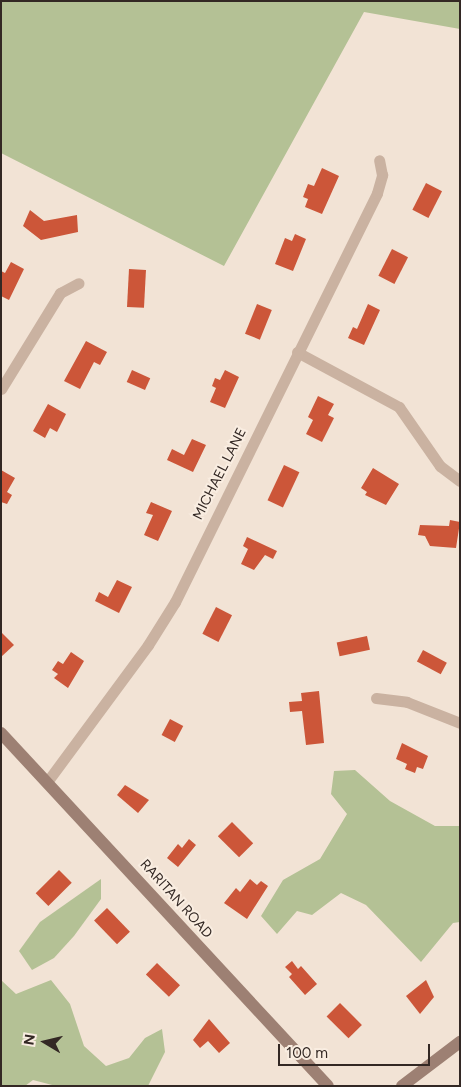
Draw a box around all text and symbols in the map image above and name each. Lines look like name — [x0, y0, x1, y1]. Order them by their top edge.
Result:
street label: MICHAEL LANE — [190, 425, 250, 523]
street label: RARITAN ROAD — [136, 856, 216, 942]
north arrow — [20, 1017, 70, 1067]
text: N — [20, 1033, 39, 1046]
scale bar — [281, 1034, 434, 1066]
text: 100 m — [286, 1044, 328, 1062]

